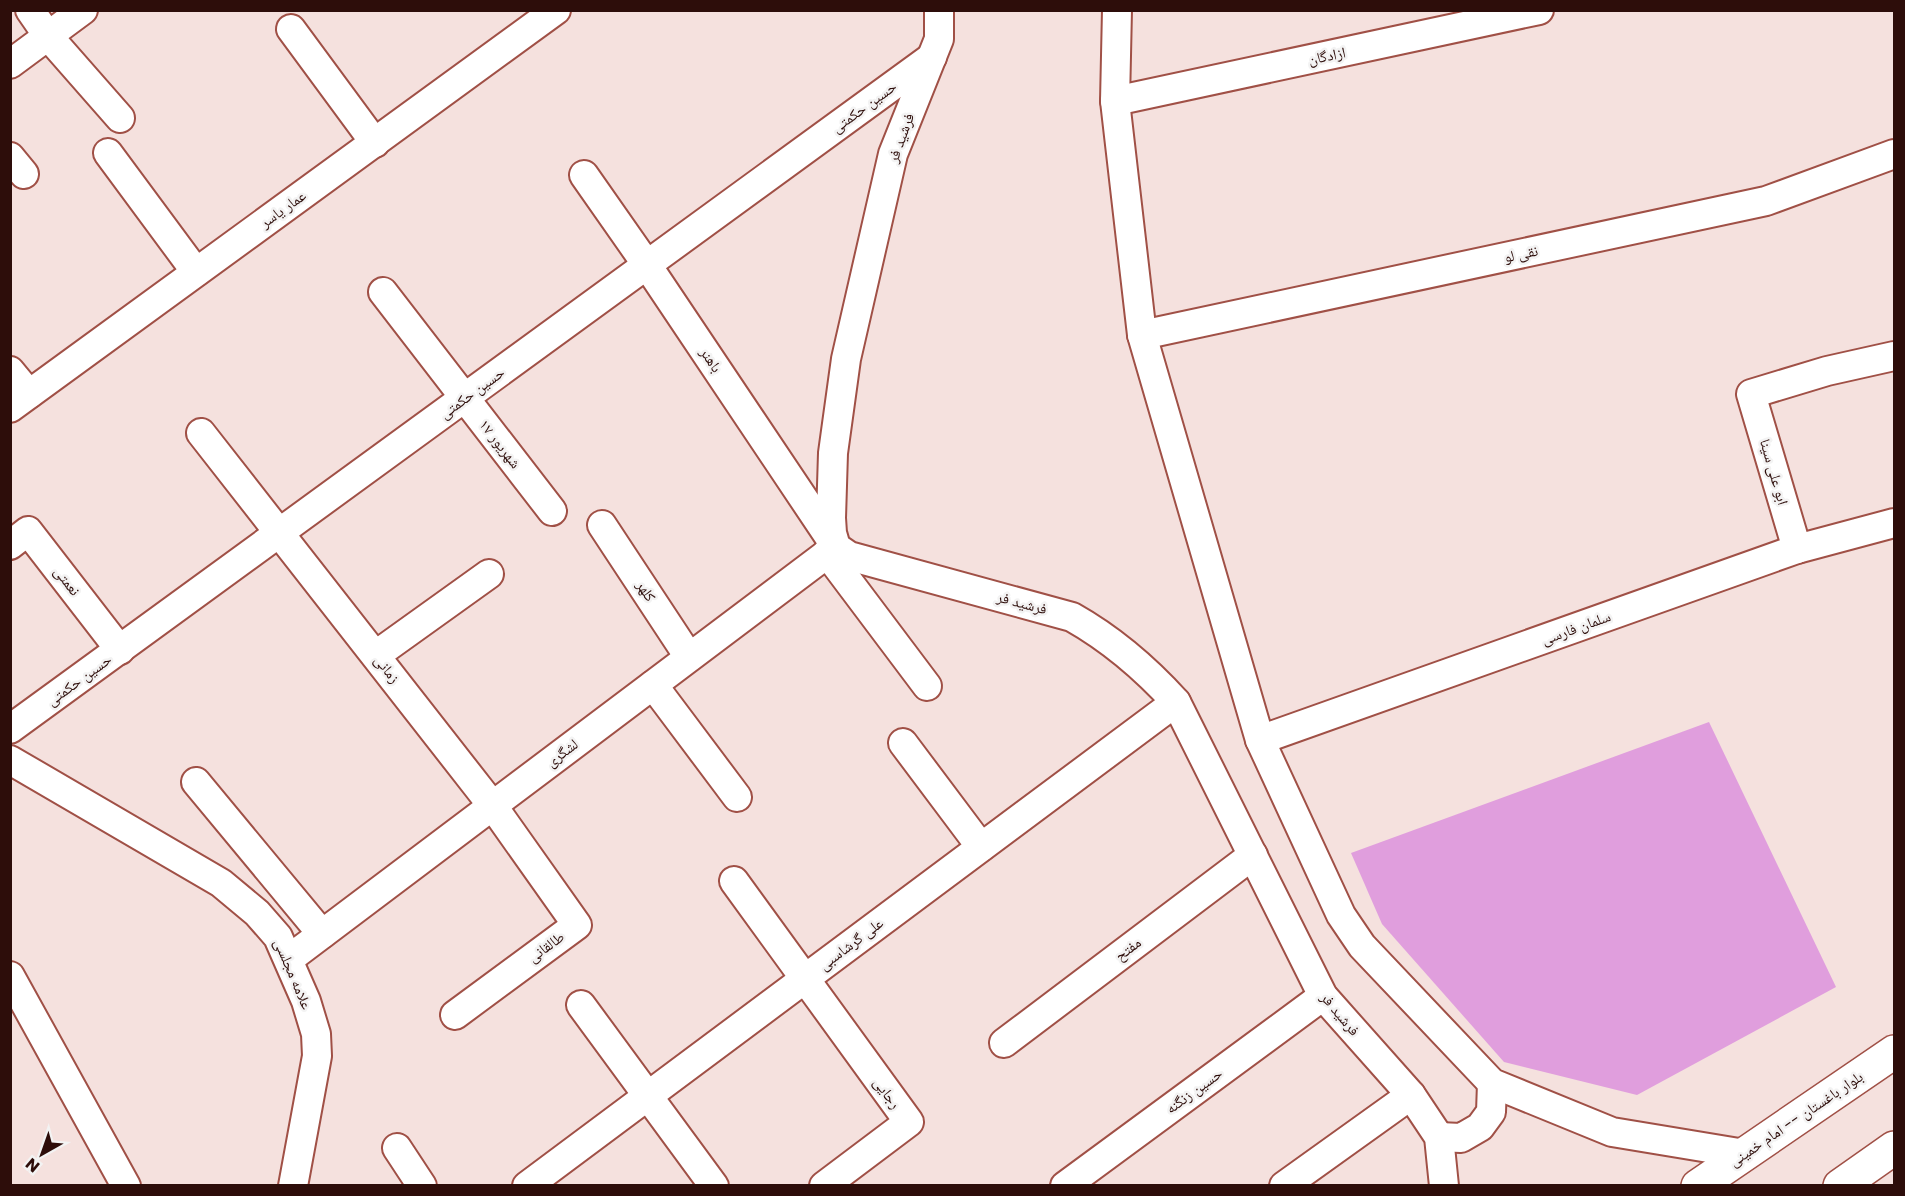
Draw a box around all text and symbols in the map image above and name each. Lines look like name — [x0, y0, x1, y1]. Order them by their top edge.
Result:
street label: ازادگان — [1306, 41, 1348, 70]
street label: حسین حکمتی — [827, 76, 901, 137]
street label: فرشید فر — [882, 110, 919, 166]
street label: عمار یاسر — [255, 185, 310, 233]
street label: نقی لو — [1502, 240, 1540, 267]
street label: باهنر — [695, 342, 727, 376]
street label: حسین حکمتی — [435, 362, 509, 423]
street label: ۱۷ شهریور — [475, 415, 526, 473]
street label: ابو علی سینا — [1755, 436, 1794, 507]
street label: نعمتی — [49, 562, 86, 600]
street label: کلهر — [631, 575, 661, 606]
street label: فرشید فر — [994, 586, 1050, 619]
street label: سلمان فارسی — [1538, 605, 1614, 650]
street label: حسین حکمتی — [42, 649, 116, 710]
street label: زمانی — [370, 650, 405, 687]
street label: لشگری — [541, 734, 582, 772]
street label: علی گرشاسبی — [814, 912, 888, 975]
street label: طالقانی — [523, 926, 569, 967]
street label: مفتح — [1110, 932, 1145, 965]
street label: علامه مجلسی — [269, 935, 318, 1013]
street label: فرشید فر — [1315, 987, 1365, 1040]
street label: حسین زنگنه — [1161, 1063, 1227, 1118]
street label: بلوار باغستان -- امام خمینی — [1725, 1066, 1867, 1171]
street label: رجایی — [869, 1073, 906, 1113]
north arrow — [12, 1124, 72, 1184]
text: N — [21, 1152, 45, 1178]

